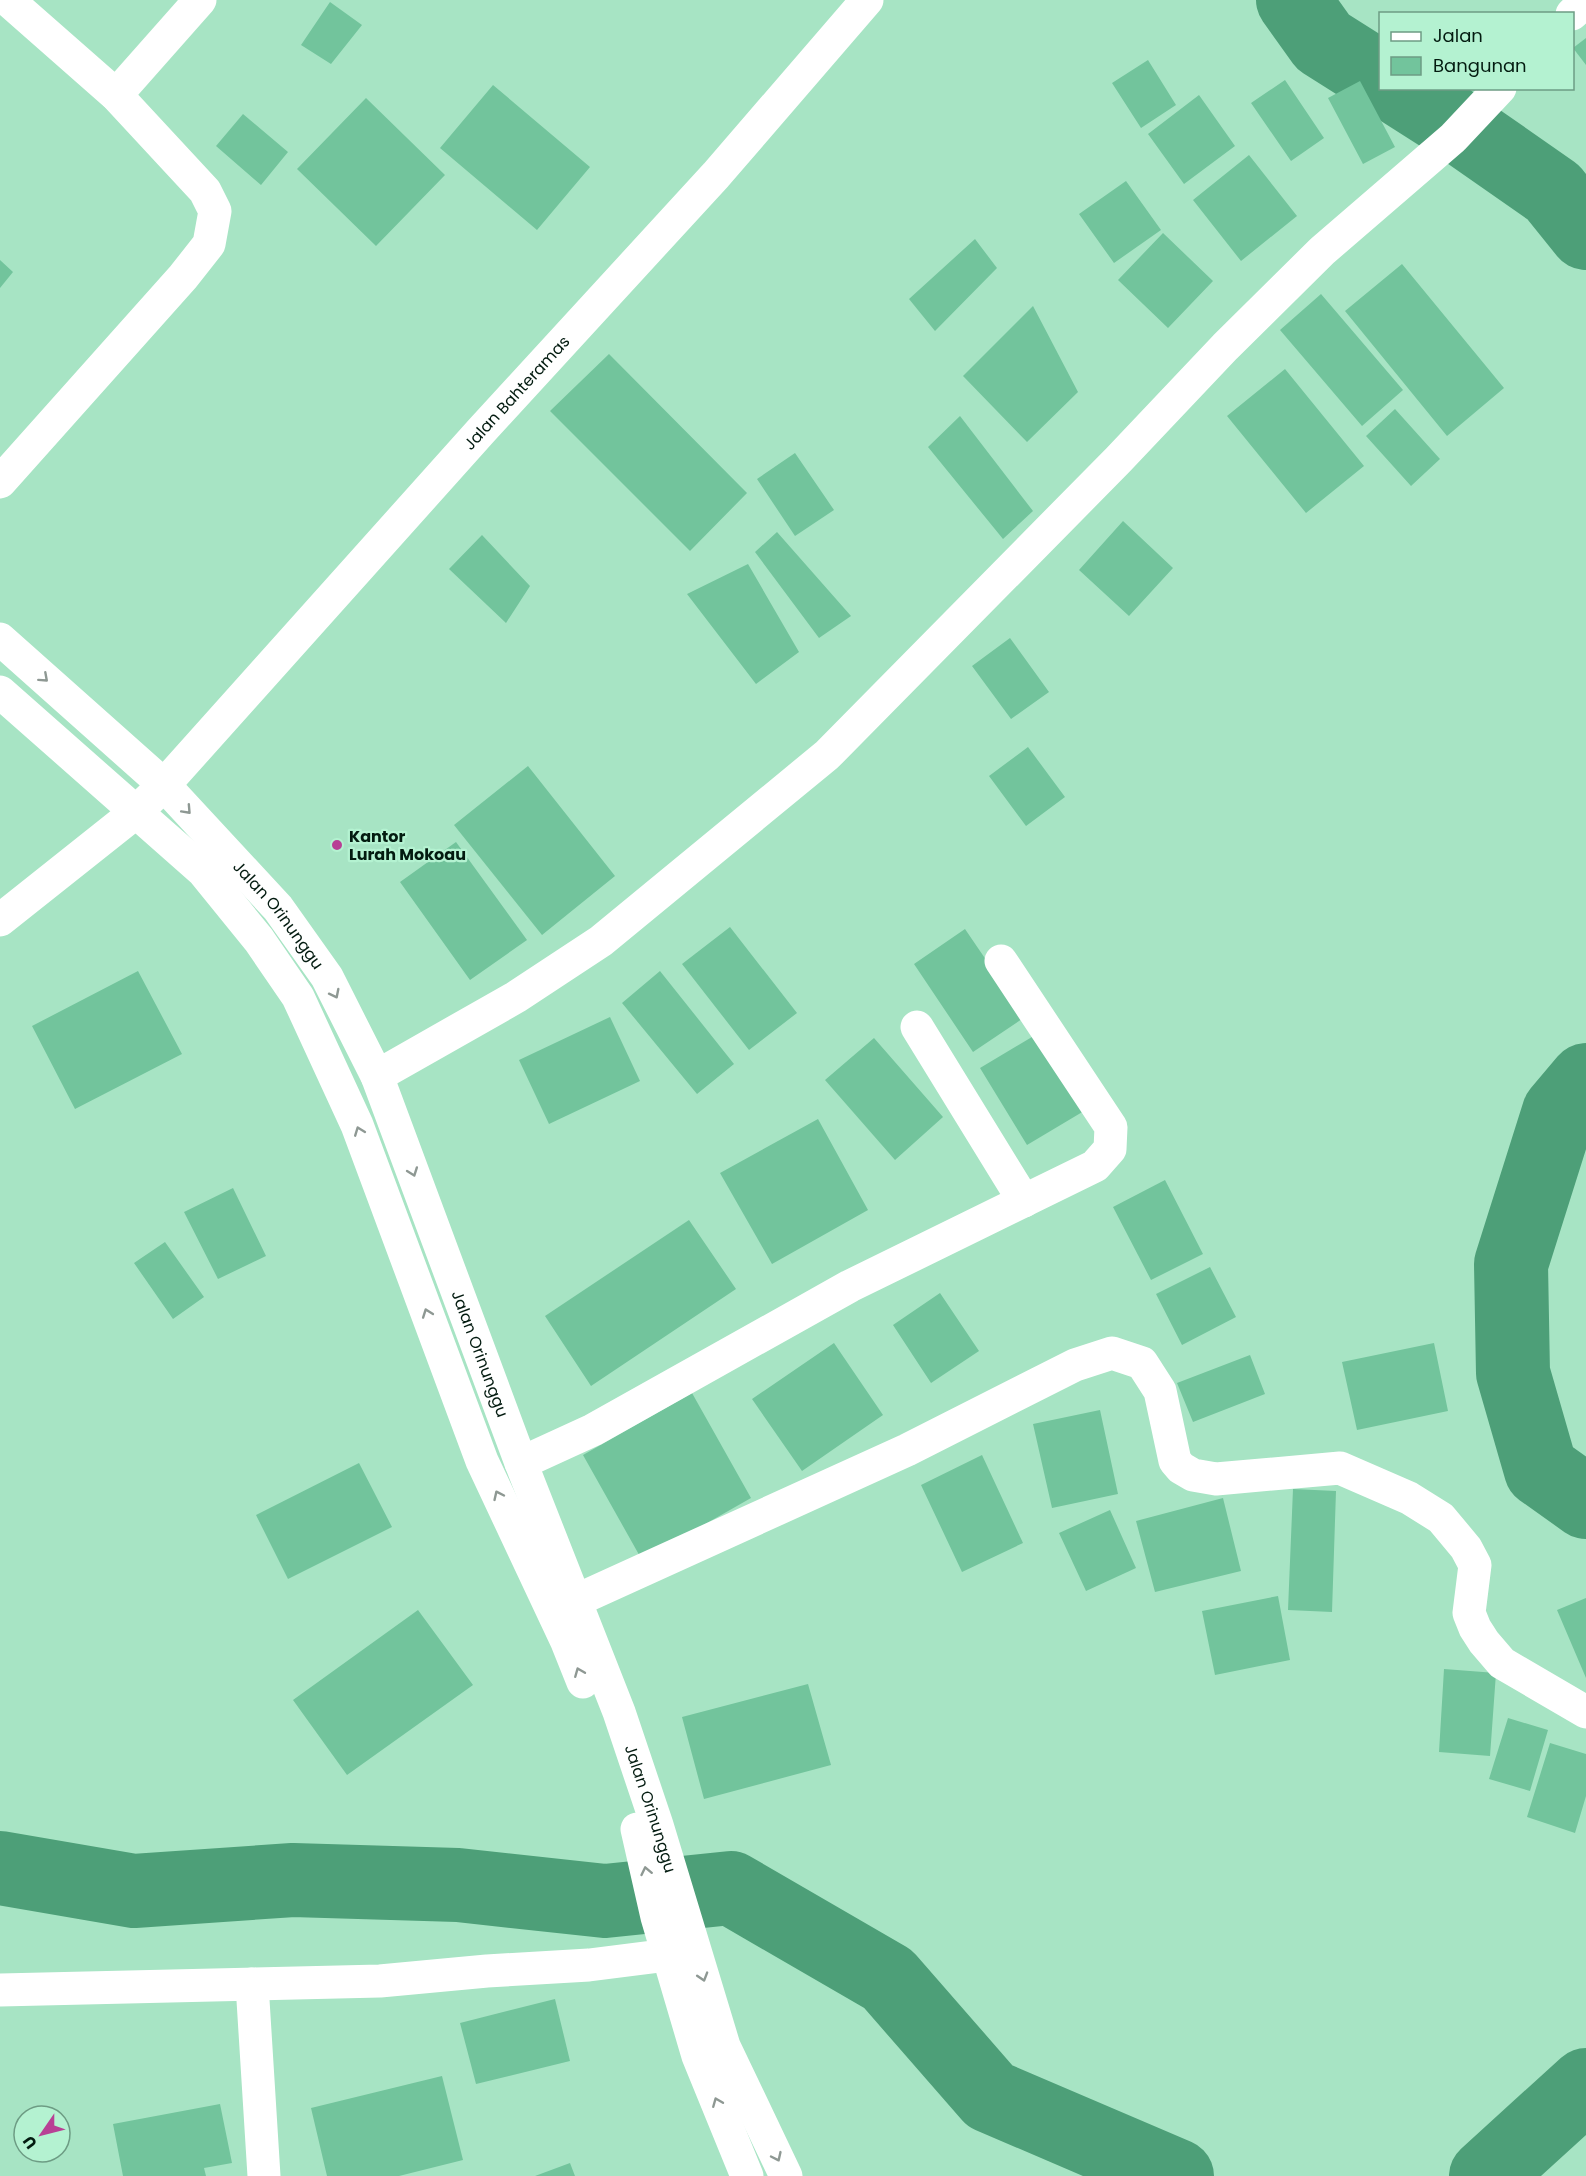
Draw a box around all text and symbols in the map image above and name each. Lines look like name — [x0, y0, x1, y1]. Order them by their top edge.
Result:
legend — [1379, 12, 1574, 90]
text: Jalan — [1433, 23, 1483, 48]
text: Bangunan — [1433, 53, 1527, 78]
street label: Jalan Bahteramas — [458, 331, 575, 455]
one-way arrow — [37, 671, 47, 682]
one-way arrow — [180, 804, 191, 814]
place label: Kantor Lurah Mokoau — [349, 825, 466, 866]
marker: Kantor Lurah Mokoau — [330, 838, 344, 852]
street label: Jalan Orinunggu — [228, 856, 329, 974]
one-way arrow — [328, 988, 340, 999]
one-way arrow — [354, 1126, 366, 1137]
one-way arrow — [406, 1166, 418, 1177]
street label: Jalan Orinunggu — [446, 1287, 514, 1420]
one-way arrow — [422, 1309, 435, 1319]
one-way arrow — [494, 1491, 506, 1502]
one-way arrow — [574, 1668, 586, 1679]
street label: Jalan Orinunggu — [619, 1741, 682, 1876]
one-way arrow — [641, 1867, 654, 1877]
one-way arrow — [696, 1971, 708, 1982]
one-way arrow — [712, 2098, 724, 2109]
north arrow — [12, 2104, 72, 2164]
text: U — [17, 2131, 43, 2154]
one-way arrow — [770, 2150, 782, 2161]

